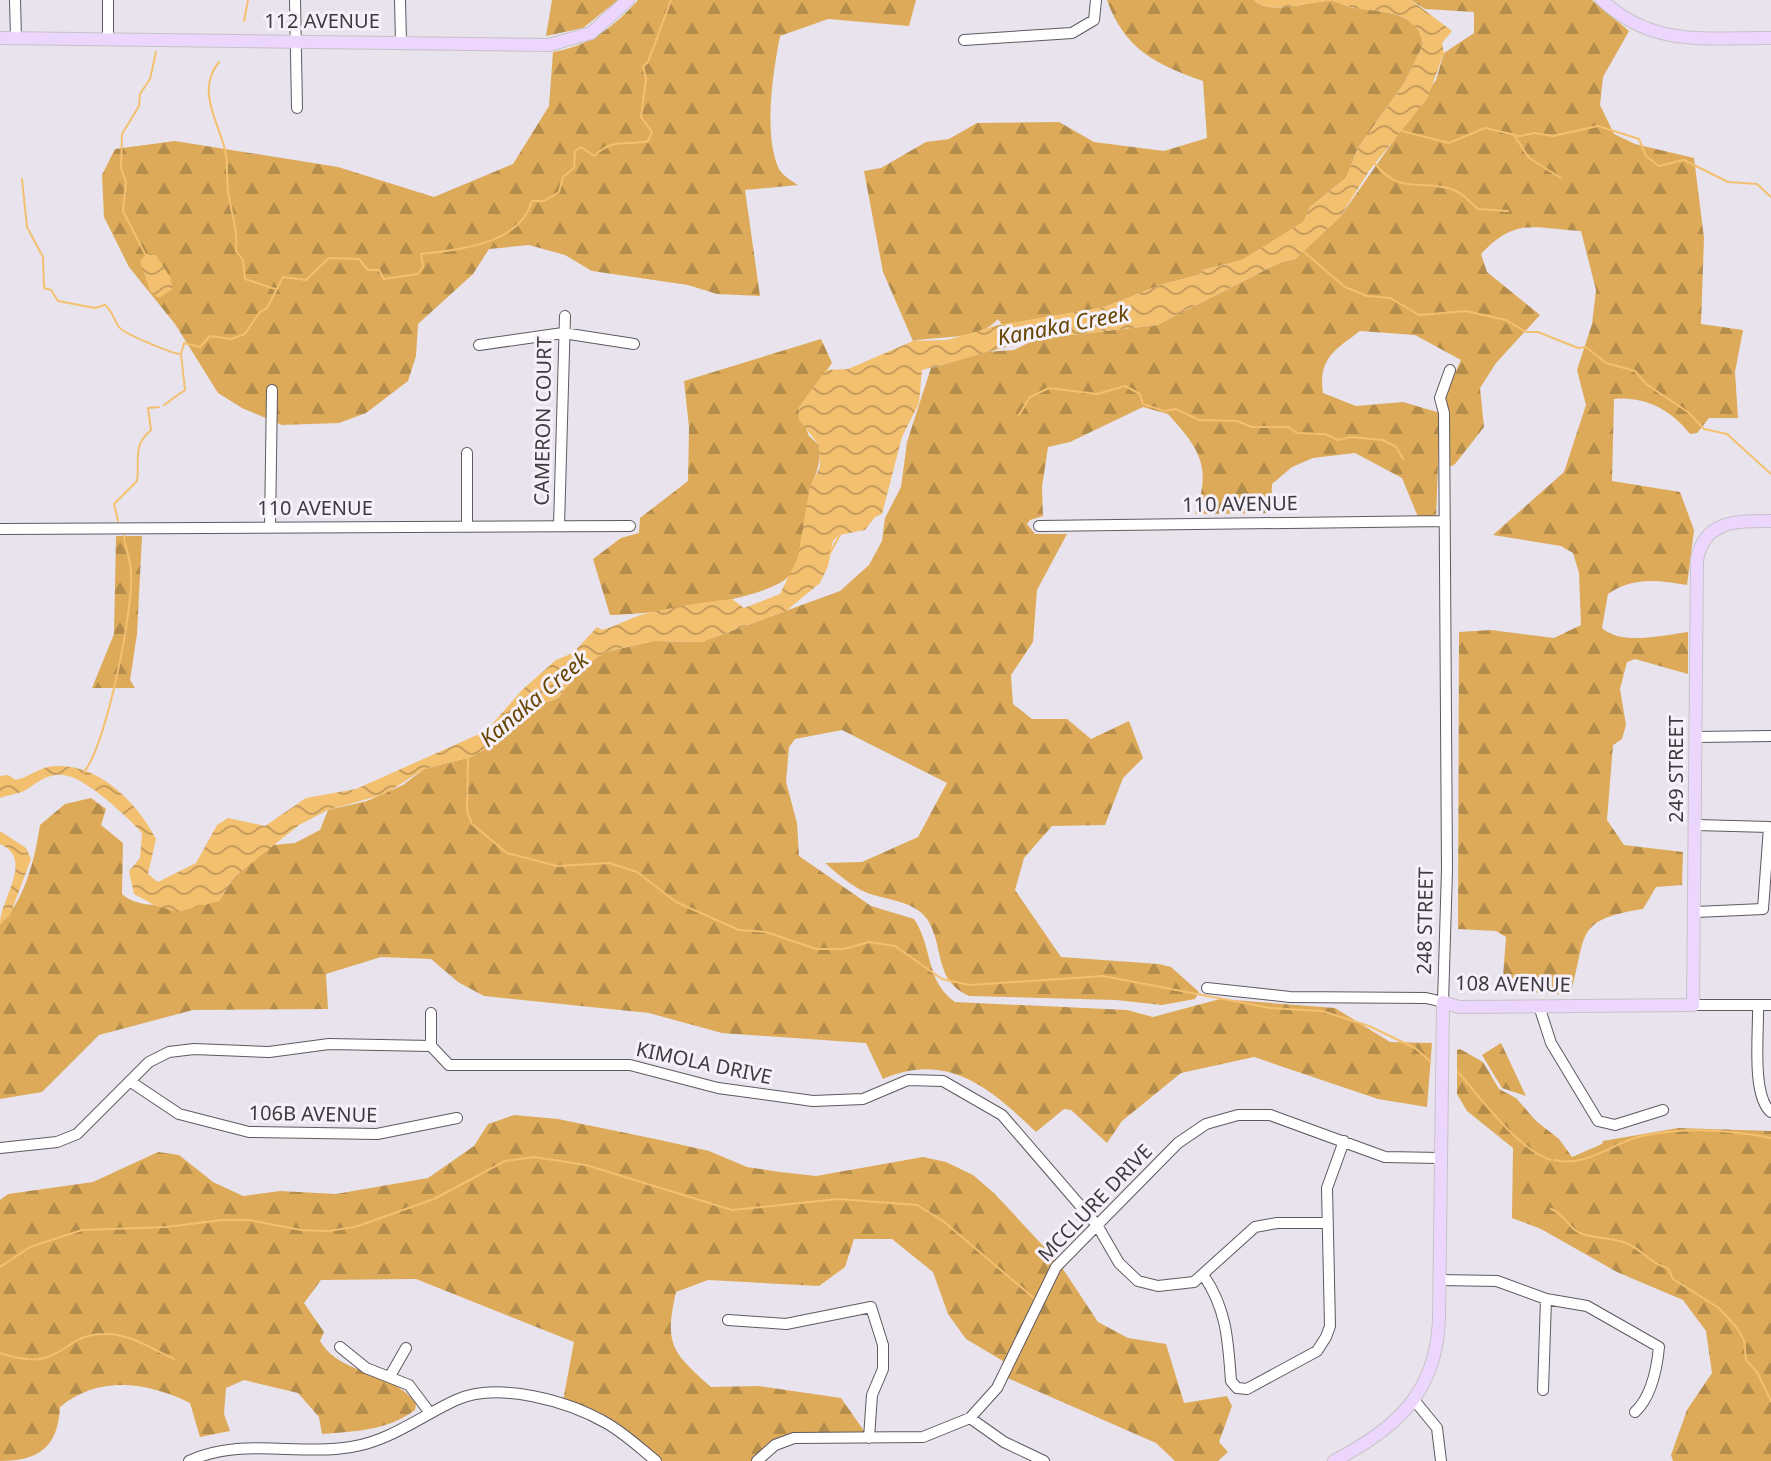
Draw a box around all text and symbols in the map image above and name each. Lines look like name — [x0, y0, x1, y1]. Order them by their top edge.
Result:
street label: 112 AVENUE — [264, 7, 380, 34]
water label: Kanaka Creek — [995, 296, 1132, 351]
street label: CAMERON COURT — [528, 336, 557, 506]
street label: 110 AVENUE — [1182, 489, 1298, 518]
street label: 110 AVENUE — [257, 494, 373, 521]
water label: Kanaka Creek — [473, 643, 595, 753]
street label: 249 STREET — [1662, 715, 1689, 823]
street label: 248 STREET — [1410, 867, 1439, 975]
street label: 108 AVENUE — [1455, 969, 1571, 998]
street label: KIMOLA DRIVE — [634, 1035, 775, 1090]
street label: 106B AVENUE — [249, 1099, 378, 1128]
street label: MCCLURE DRIVE — [1032, 1138, 1158, 1267]

